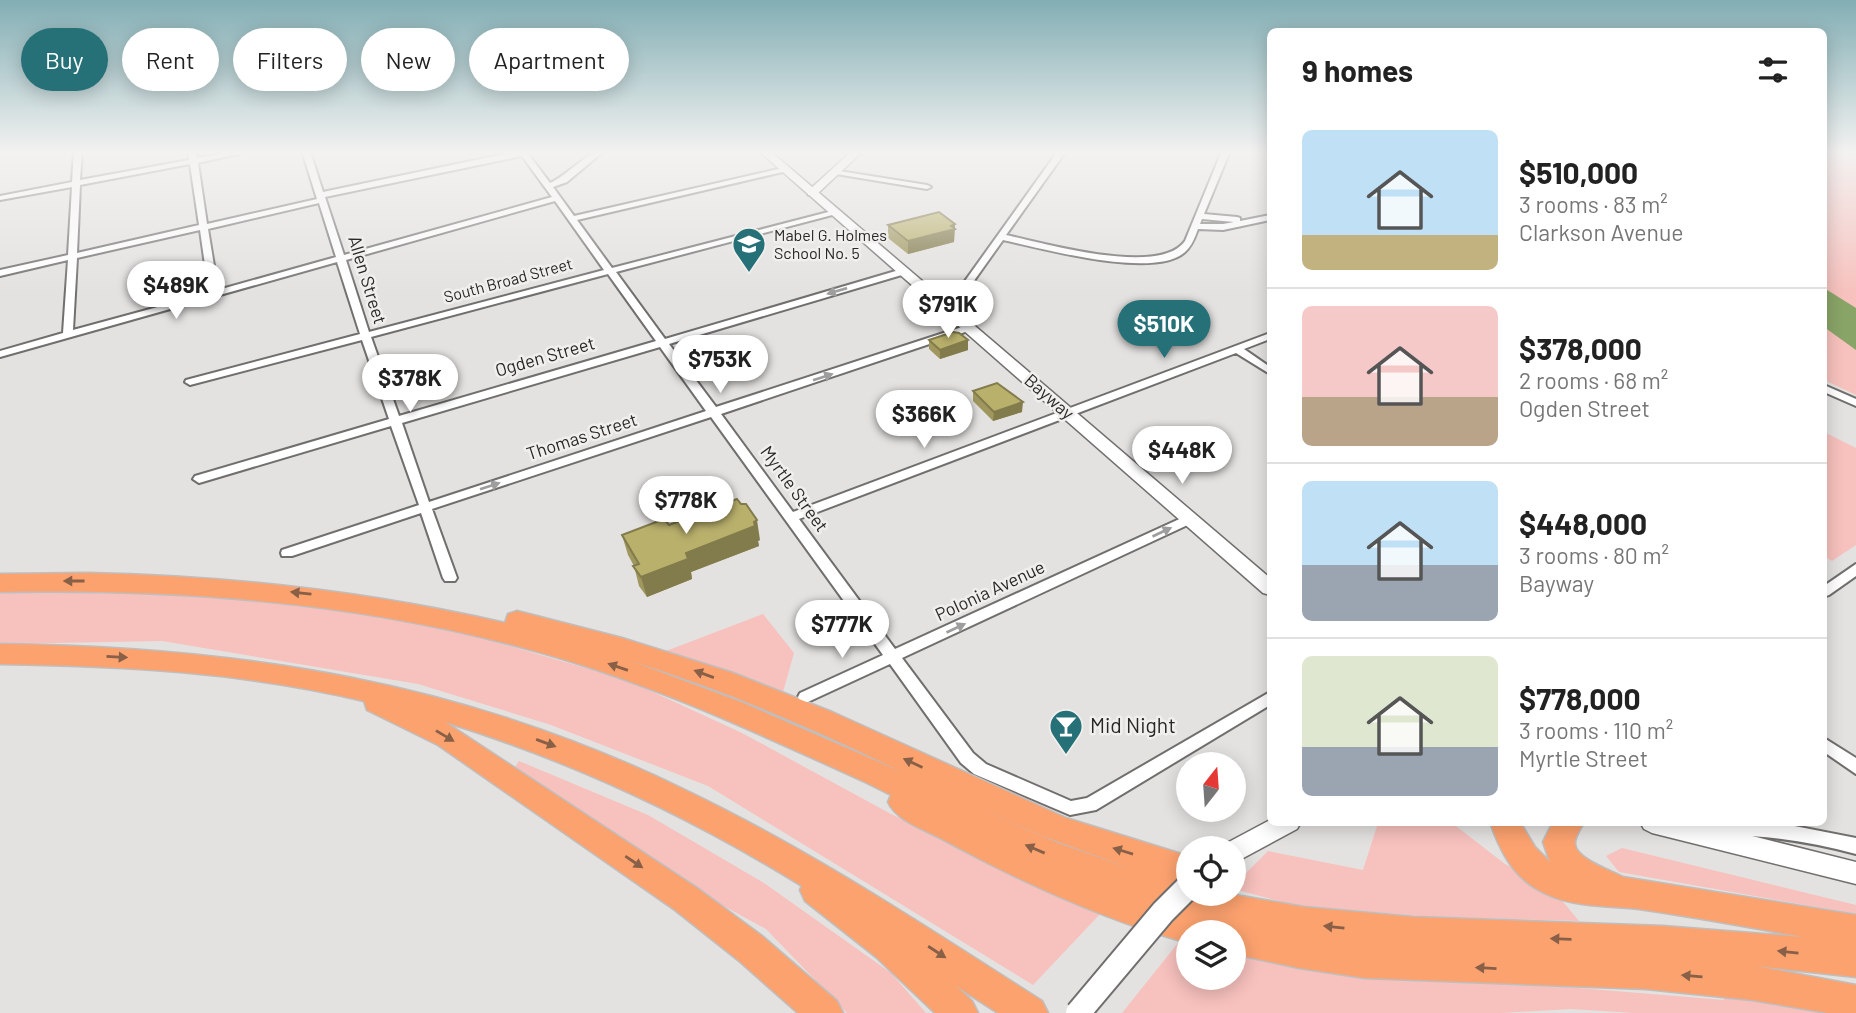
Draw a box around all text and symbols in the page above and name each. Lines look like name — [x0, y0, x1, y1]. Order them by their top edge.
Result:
chip: Buy — [21, 28, 108, 91]
chip: Rent — [122, 28, 219, 91]
chip: Filters — [233, 28, 347, 91]
chip: New — [361, 28, 455, 91]
chip: Apartment — [469, 28, 629, 91]
icon: filters — [1754, 51, 1792, 89]
text: 9 homes — [1302, 52, 1413, 88]
text: $510,000 — [1519, 154, 1638, 190]
icon: home — [1358, 158, 1442, 242]
text: 3 rooms · 83 m² — [1519, 190, 1668, 218]
text: Clarkson Avenue — [1519, 218, 1684, 246]
school or university icon: Mabel G. Holmes School No. 5 — [730, 225, 768, 274]
place label: Mabel G. Holmes School No. 5 — [774, 225, 887, 262]
street label: Allen Street — [344, 233, 392, 327]
street label: South Broad Street — [441, 253, 574, 306]
pin: $489K — [127, 262, 225, 321]
text: $489K — [143, 270, 209, 298]
pin: $791K — [899, 280, 997, 340]
one-way arrow — [826, 286, 847, 296]
text: $791K — [919, 289, 977, 317]
pin: $510K — [1115, 300, 1213, 360]
text: $510K — [1134, 309, 1194, 337]
text: $378,000 — [1519, 330, 1642, 366]
street label: Ogden Street — [492, 331, 597, 381]
icon: home — [1358, 334, 1442, 418]
pin: $753K — [671, 336, 769, 395]
text: $753K — [688, 344, 752, 372]
pin: $378K — [361, 354, 459, 414]
text: $378K — [378, 363, 442, 391]
text: 2 rooms · 68 m² — [1519, 366, 1668, 394]
street label: Bayway — [1020, 369, 1079, 424]
one-way arrow — [812, 371, 833, 382]
pin: $366K — [875, 391, 973, 450]
text: Ogden Street — [1519, 394, 1650, 422]
text: $366K — [892, 399, 956, 427]
street label: Thomas Street — [524, 408, 640, 464]
pin: $448K — [1133, 426, 1231, 486]
text: $448K — [1148, 435, 1216, 463]
street label: Myrtle Street — [756, 441, 833, 536]
pin: $778K — [637, 476, 735, 536]
one-way arrow — [480, 480, 501, 491]
text: $778K — [655, 485, 717, 513]
text: $448,000 — [1519, 505, 1647, 541]
icon: home — [1358, 509, 1442, 593]
one-way arrow — [1152, 526, 1172, 538]
text: 3 rooms · 80 m² — [1519, 541, 1669, 569]
street label: Polonia Avenue — [931, 555, 1048, 625]
text: Bayway — [1519, 569, 1594, 597]
one-way arrow — [63, 575, 85, 587]
one-way arrow — [290, 588, 312, 599]
pin: $777K — [793, 600, 891, 660]
text: $777K — [811, 609, 873, 637]
one-way arrow — [946, 622, 966, 634]
one-way arrow — [106, 651, 128, 662]
one-way arrow — [607, 661, 628, 672]
one-way arrow — [694, 668, 715, 679]
text: $778,000 — [1519, 680, 1641, 716]
icon: home — [1358, 684, 1442, 768]
bar icon: Mid Night — [1047, 707, 1085, 756]
place label: Mid Night — [1090, 712, 1176, 737]
text: 3 rooms · 110 m² — [1519, 716, 1673, 744]
one-way arrow — [435, 729, 454, 742]
one-way arrow — [536, 737, 557, 748]
text: Myrtle Street — [1519, 744, 1648, 772]
north arrow — [1176, 752, 1246, 822]
map controls — [1176, 752, 1246, 990]
one-way arrow — [903, 757, 923, 769]
button: locate — [1176, 836, 1246, 906]
one-way arrow — [1025, 843, 1046, 854]
one-way arrow — [1112, 846, 1133, 856]
one-way arrow — [624, 856, 644, 869]
button: layers — [1176, 920, 1246, 990]
one-way arrow — [1323, 922, 1345, 933]
one-way arrow — [1550, 933, 1572, 945]
one-way arrow — [927, 945, 946, 958]
one-way arrow — [1777, 946, 1799, 957]
one-way arrow — [1475, 963, 1497, 974]
one-way arrow — [1681, 970, 1703, 981]

